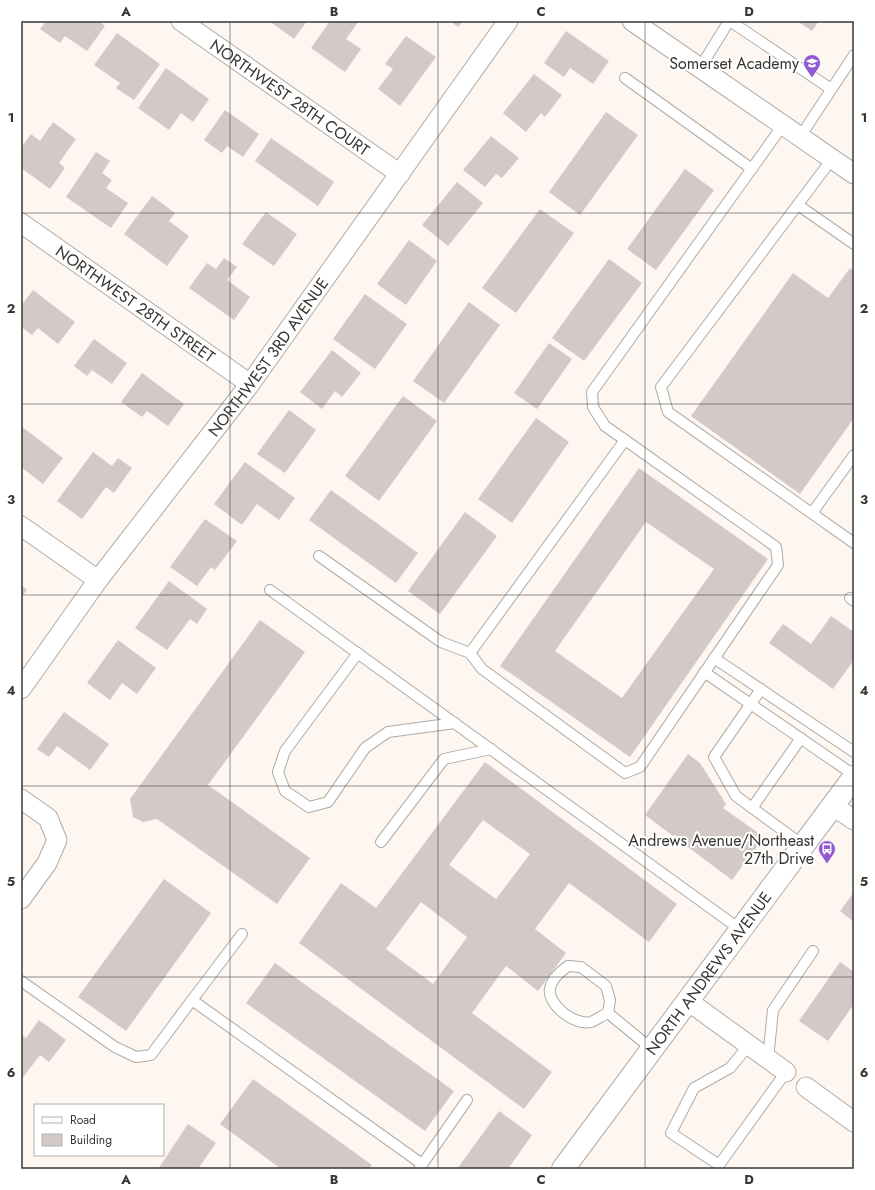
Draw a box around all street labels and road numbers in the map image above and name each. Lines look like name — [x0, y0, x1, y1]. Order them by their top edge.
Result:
street label: NORTHWEST 28TH COURT — [205, 34, 375, 162]
street label: NORTHWEST 28TH STREET — [51, 240, 220, 368]
street label: NORTHWEST 3RD AVENUE — [203, 273, 334, 441]
street label: NORTH ANDREWS AVENUE — [640, 887, 777, 1060]

